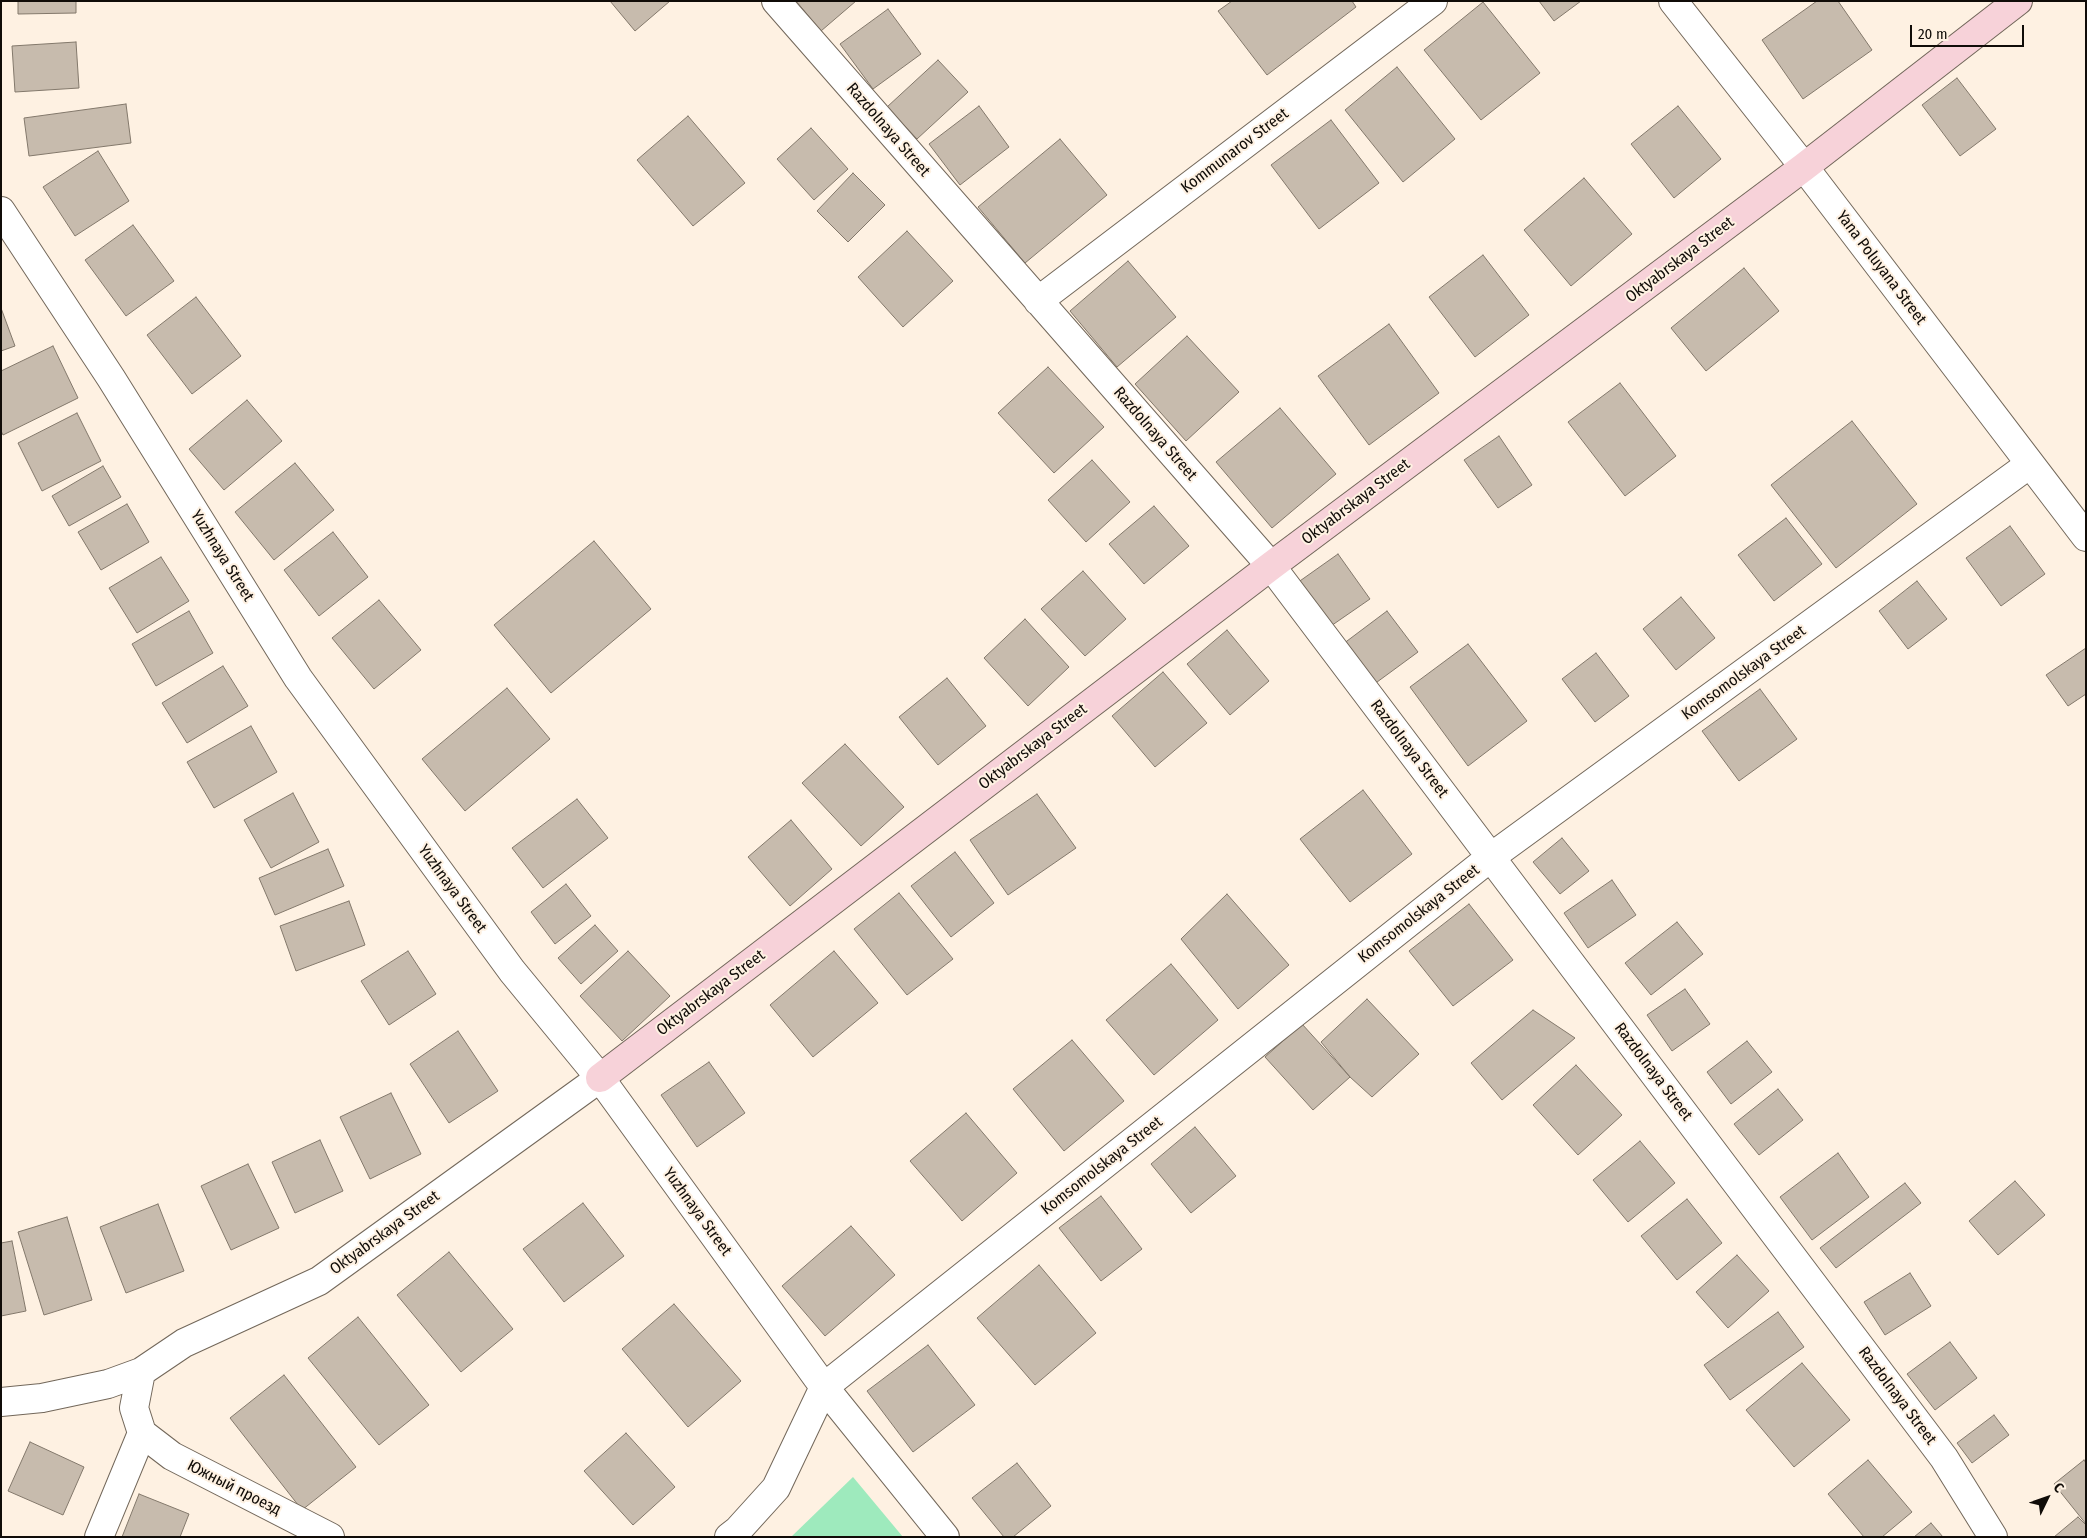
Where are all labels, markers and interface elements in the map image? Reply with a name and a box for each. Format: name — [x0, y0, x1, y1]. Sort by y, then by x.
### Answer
scale bar — [1912, 15, 2026, 47]
text: 20 m — [1918, 25, 1948, 43]
street label: Razdolnaya Street — [842, 79, 934, 181]
street label: Kommunarov Street — [1177, 104, 1293, 198]
street label: Yana Poluyana Street — [1832, 207, 1930, 329]
street label: Oktyabrskaya Street — [1622, 213, 1738, 307]
street label: Razdolnaya Street — [1109, 383, 1201, 485]
street label: Oktyabrskaya Street — [1298, 455, 1414, 549]
street label: Yuzhnaya Street — [186, 507, 258, 605]
street label: Komsomolskaya Street — [1678, 622, 1810, 724]
street label: Razdolnaya Street — [1366, 696, 1452, 802]
street label: Oktyabrskaya Street — [975, 700, 1091, 794]
street label: Yuzhnaya Street — [414, 841, 490, 937]
street label: Komsomolskaya Street — [1355, 861, 1483, 967]
street label: Oktyabrskaya Street — [653, 946, 769, 1040]
street label: Razdolnaya Street — [1610, 1019, 1696, 1125]
street label: Komsomolskaya Street — [1038, 1113, 1166, 1219]
street label: Yuzhnaya Street — [659, 1164, 735, 1260]
street label: Oktyabrskaya Street — [326, 1187, 444, 1279]
street label: Razdolnaya Street — [1854, 1343, 1940, 1449]
street label: Южный проезд — [184, 1456, 284, 1520]
north arrow — [2022, 1473, 2072, 1523]
text: С — [2050, 1479, 2067, 1496]

